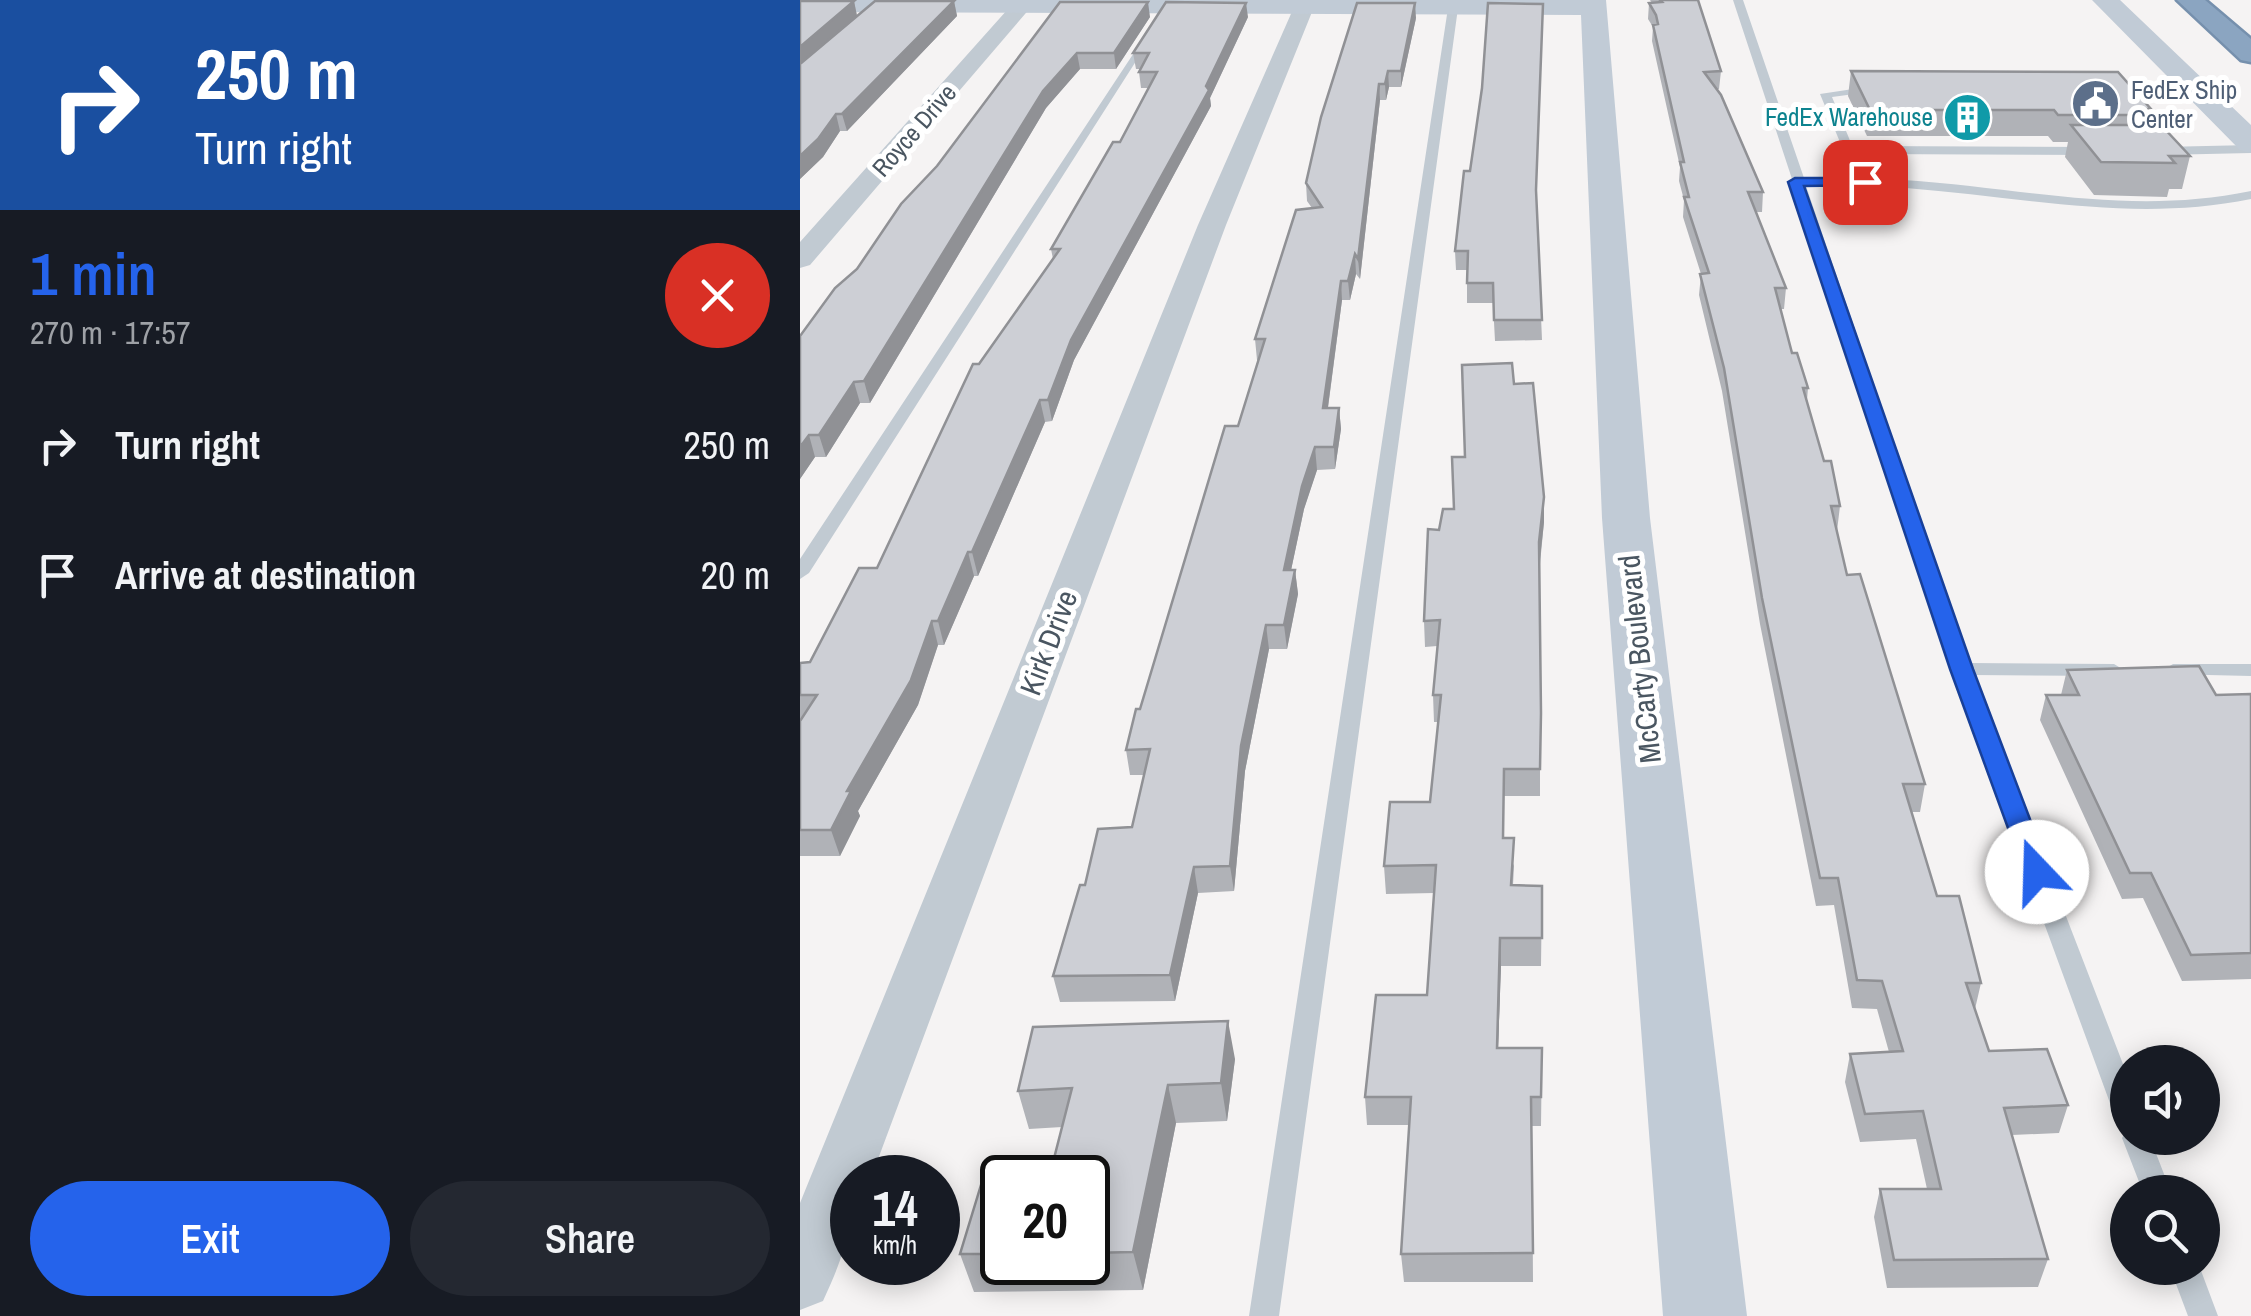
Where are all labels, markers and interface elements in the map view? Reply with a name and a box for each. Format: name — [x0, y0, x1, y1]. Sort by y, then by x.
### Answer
text: 250 m — [195, 27, 358, 121]
icon: right — [30, 40, 160, 170]
place label: FedEx Ship Center — [2131, 73, 2237, 136]
street label: Royce Drive — [864, 76, 964, 184]
public building icon: FedEx Ship Center — [2070, 78, 2122, 130]
building icon: FedEx Warehouse — [1942, 91, 1994, 143]
place label: FedEx Warehouse — [1765, 100, 1933, 134]
text: Turn right — [195, 117, 352, 178]
pin — [1823, 140, 1908, 225]
icon: arrive — [1838, 155, 1893, 210]
text: 1 min — [30, 233, 157, 314]
button: close — [665, 243, 770, 348]
text: 270 m · 17:57 — [30, 311, 190, 354]
icon: right — [30, 418, 85, 473]
text: Turn right — [115, 420, 260, 471]
text: 250 m — [683, 420, 770, 471]
icon: arrive — [30, 548, 85, 603]
text: Arrive at destination — [115, 550, 416, 601]
text: 20 m — [701, 550, 770, 601]
street label: McCarty Boulevard — [1608, 553, 1670, 765]
street label: Kirk Drive — [1010, 584, 1086, 701]
position arrow — [1985, 820, 2089, 924]
map controls — [2110, 1045, 2220, 1285]
button: sound — [2110, 1045, 2220, 1155]
speed limit sign: 20 — [980, 1155, 1110, 1285]
text: 14 — [872, 1174, 918, 1242]
button: search — [2110, 1175, 2220, 1285]
button: Exit — [30, 1181, 390, 1296]
button: Share — [410, 1181, 770, 1296]
text: km/h — [873, 1228, 917, 1262]

